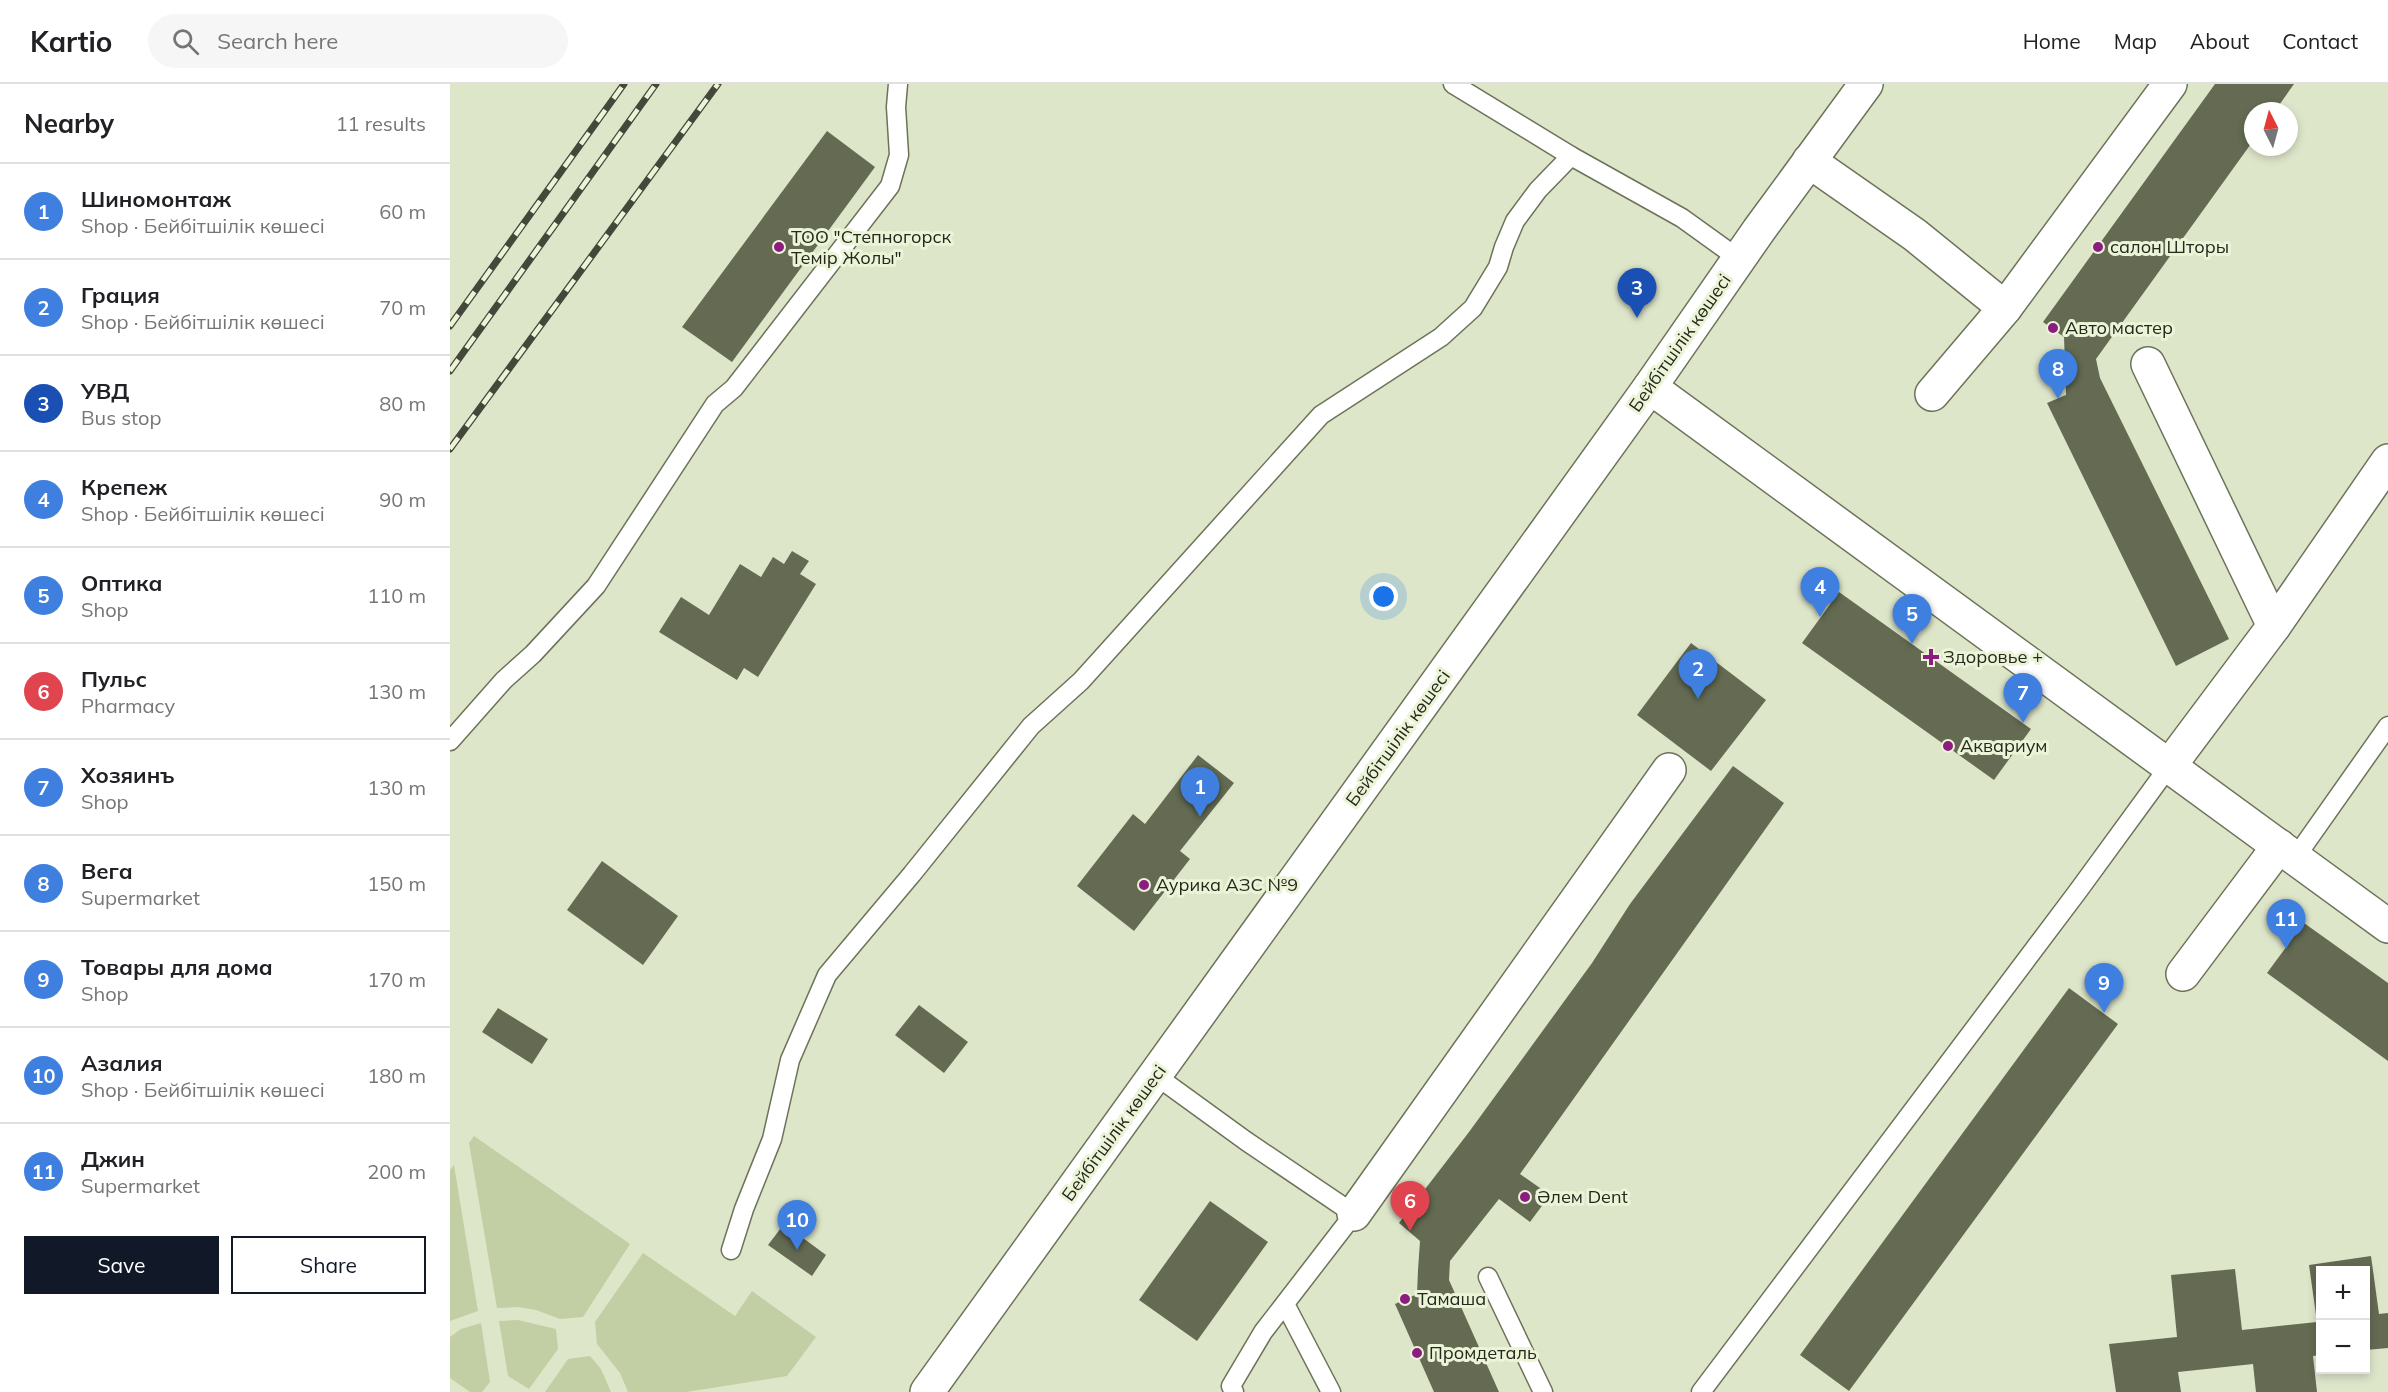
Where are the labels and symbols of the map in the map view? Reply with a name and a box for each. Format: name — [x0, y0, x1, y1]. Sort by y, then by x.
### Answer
north arrow — [2244, 102, 2298, 156]
place label: ТОО "Степногорск Темiр Жолы" — [791, 225, 952, 269]
place label: салон Шторы — [2110, 235, 2229, 258]
marker: ТОО "Степногорск Темiр Жолы" — [772, 240, 786, 254]
marker: салон Шторы — [2091, 240, 2105, 254]
pin: 3 — [1618, 268, 1656, 318]
street label: Бейбітшілік көшесі — [1623, 269, 1736, 416]
place label: Авто мастер — [2065, 316, 2173, 339]
marker: Авто мастер — [2046, 321, 2060, 335]
pin: 8 — [2038, 350, 2078, 399]
pin: 4 — [1800, 568, 1840, 617]
your location — [1369, 582, 1398, 611]
pin: 5 — [1892, 594, 1932, 644]
place label: Здоровье + — [1943, 645, 2043, 668]
pin: 2 — [1678, 650, 1718, 699]
marker: Здоровье + — [1924, 650, 1938, 664]
street label: Бейбітшілік көшесі — [1340, 665, 1455, 810]
pin: 7 — [2004, 674, 2042, 723]
place label: Аквариум — [1960, 734, 2047, 757]
marker: Аквариум — [1941, 739, 1955, 753]
pin: 1 — [1180, 768, 1220, 817]
place label: Аурика АЗС №9 — [1156, 873, 1298, 896]
marker: Аурика АЗС №9 — [1137, 878, 1151, 892]
pin: 11 — [2266, 900, 2306, 949]
pin: 9 — [2084, 964, 2124, 1013]
street label: Бейбітшілік көшесі — [1056, 1060, 1171, 1205]
pin: 6 — [1390, 1182, 1430, 1231]
place label: Әлем Dent — [1537, 1185, 1628, 1208]
marker: Әлем Dent — [1518, 1190, 1532, 1204]
pin: 10 — [778, 1200, 816, 1250]
place label: Тамаша — [1417, 1287, 1486, 1310]
marker: Тамаша — [1398, 1292, 1412, 1306]
place label: Промдеталь — [1429, 1341, 1537, 1364]
marker: Промдеталь — [1410, 1346, 1424, 1360]

